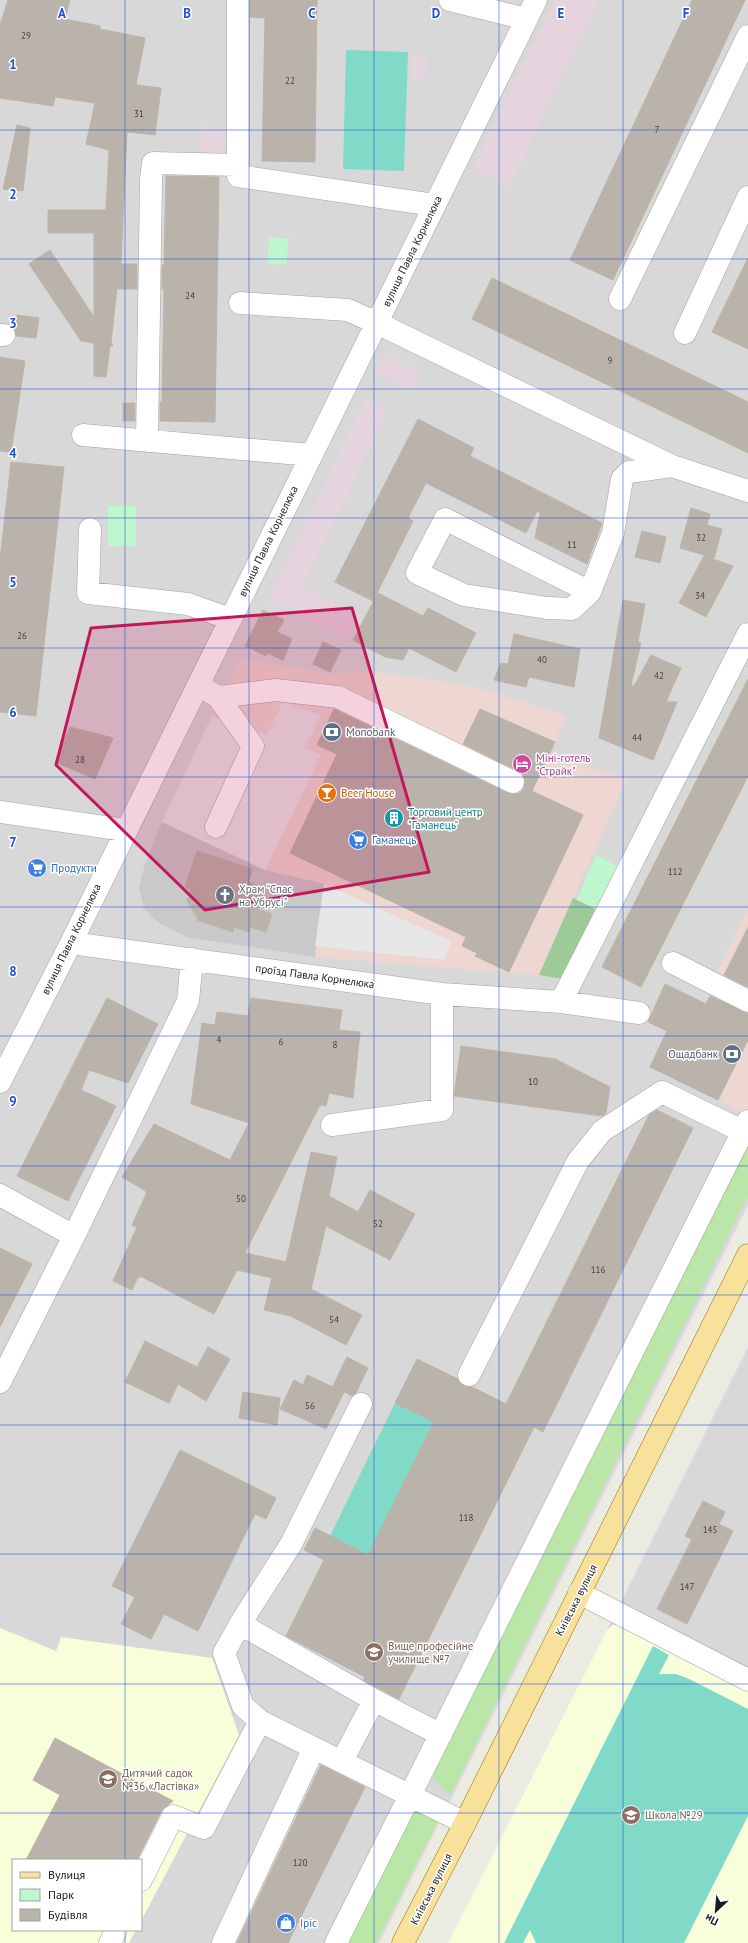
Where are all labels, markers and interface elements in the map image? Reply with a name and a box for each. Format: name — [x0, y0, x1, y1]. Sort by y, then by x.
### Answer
text: A — [58, 5, 66, 22]
text: B — [183, 5, 191, 22]
text: C — [308, 5, 316, 22]
text: D — [432, 5, 440, 22]
text: E — [558, 5, 565, 22]
text: F — [683, 5, 690, 22]
house number: 29 — [21, 30, 31, 41]
text: 1 — [9, 56, 17, 73]
house number: 22 — [285, 75, 295, 86]
house number: 31 — [134, 108, 144, 119]
house number: 7 — [655, 124, 660, 135]
text: 2 — [9, 186, 17, 203]
street label: вулиця Павла Корнелюка — [379, 193, 445, 309]
house number: 24 — [185, 290, 195, 301]
text: 3 — [9, 315, 17, 332]
house number: 9 — [608, 355, 613, 366]
text: 4 — [9, 445, 17, 462]
street label: вулиця Павла Корнелюка — [235, 483, 301, 599]
house number: 32 — [696, 532, 706, 543]
house number: 11 — [567, 539, 577, 550]
text: 5 — [9, 574, 17, 591]
house number: 34 — [695, 590, 705, 601]
house number: 26 — [17, 630, 27, 641]
house number: 40 — [537, 654, 547, 665]
house number: 42 — [654, 670, 664, 681]
text: 6 — [9, 704, 17, 721]
bank icon: Monobank — [321, 721, 343, 743]
place label: Monobank — [346, 725, 396, 739]
house number: 44 — [632, 732, 642, 743]
place label: Міні-готель "Страйк" — [536, 751, 590, 778]
hotel icon: Міні-готель "Страйк" — [511, 753, 533, 775]
house number: 28 — [75, 754, 85, 765]
bar icon: Beer House — [316, 782, 338, 804]
place label: Beer House — [341, 786, 395, 800]
place label: Торговий центр "Гаманець" — [408, 805, 483, 832]
building icon: Торговий центр "Гаманець" — [383, 807, 405, 829]
supermarket icon: Гаманець — [347, 829, 369, 851]
place label: Гаманець — [372, 833, 416, 847]
text: 7 — [9, 834, 17, 851]
supermarket icon: Продукти — [26, 857, 48, 879]
place label: Продукти — [51, 861, 97, 875]
house number: 112 — [668, 866, 682, 877]
street label: вулиця Павла Корнелюка — [38, 881, 104, 997]
place label: Храм "Спас на Убрусі" — [239, 882, 292, 909]
church icon: Храм "Спас на Убрусі" — [214, 884, 236, 906]
street label: проїзд Павла Корнелюка — [255, 961, 375, 991]
text: 8 — [9, 963, 17, 980]
house number: 4 — [217, 1034, 222, 1045]
house number: 6 — [279, 1036, 284, 1047]
house number: 8 — [333, 1039, 338, 1050]
bank icon: Ощадбанк — [721, 1043, 743, 1065]
place label: Ощадбанк — [668, 1047, 719, 1061]
house number: 10 — [528, 1076, 538, 1087]
text: 9 — [9, 1093, 17, 1110]
house number: 50 — [236, 1193, 246, 1204]
house number: 52 — [373, 1218, 383, 1229]
house number: 116 — [591, 1264, 605, 1275]
house number: 54 — [329, 1314, 339, 1325]
house number: 56 — [305, 1400, 315, 1411]
house number: 118 — [459, 1512, 473, 1523]
house number: 145 — [703, 1524, 717, 1535]
street label: Київська вулиця — [552, 1562, 600, 1638]
house number: 147 — [680, 1581, 694, 1592]
place label: Вище професійне училище №7 — [388, 1639, 474, 1666]
school or university icon: Вище професійне училище №7 — [363, 1641, 385, 1663]
place label: Дитячий садок №36 «Ластівка» — [122, 1766, 199, 1793]
school or university icon: Дитячий садок №36 «Ластівка» — [97, 1768, 119, 1790]
school or university icon: Школа №29 — [620, 1804, 642, 1826]
place label: Школа №29 — [645, 1808, 703, 1822]
street label: Київська вулиця — [407, 1851, 455, 1927]
house number: 120 — [293, 1857, 307, 1868]
legend — [12, 1859, 142, 1931]
text: Вулиця — [48, 1867, 85, 1882]
text: Парк — [48, 1887, 74, 1902]
north arrow — [696, 1891, 736, 1931]
text: Будівля — [48, 1907, 87, 1922]
text: Пн — [703, 1911, 720, 1929]
shop icon: Іріс — [275, 1912, 297, 1934]
place label: Іріс — [300, 1916, 317, 1930]

